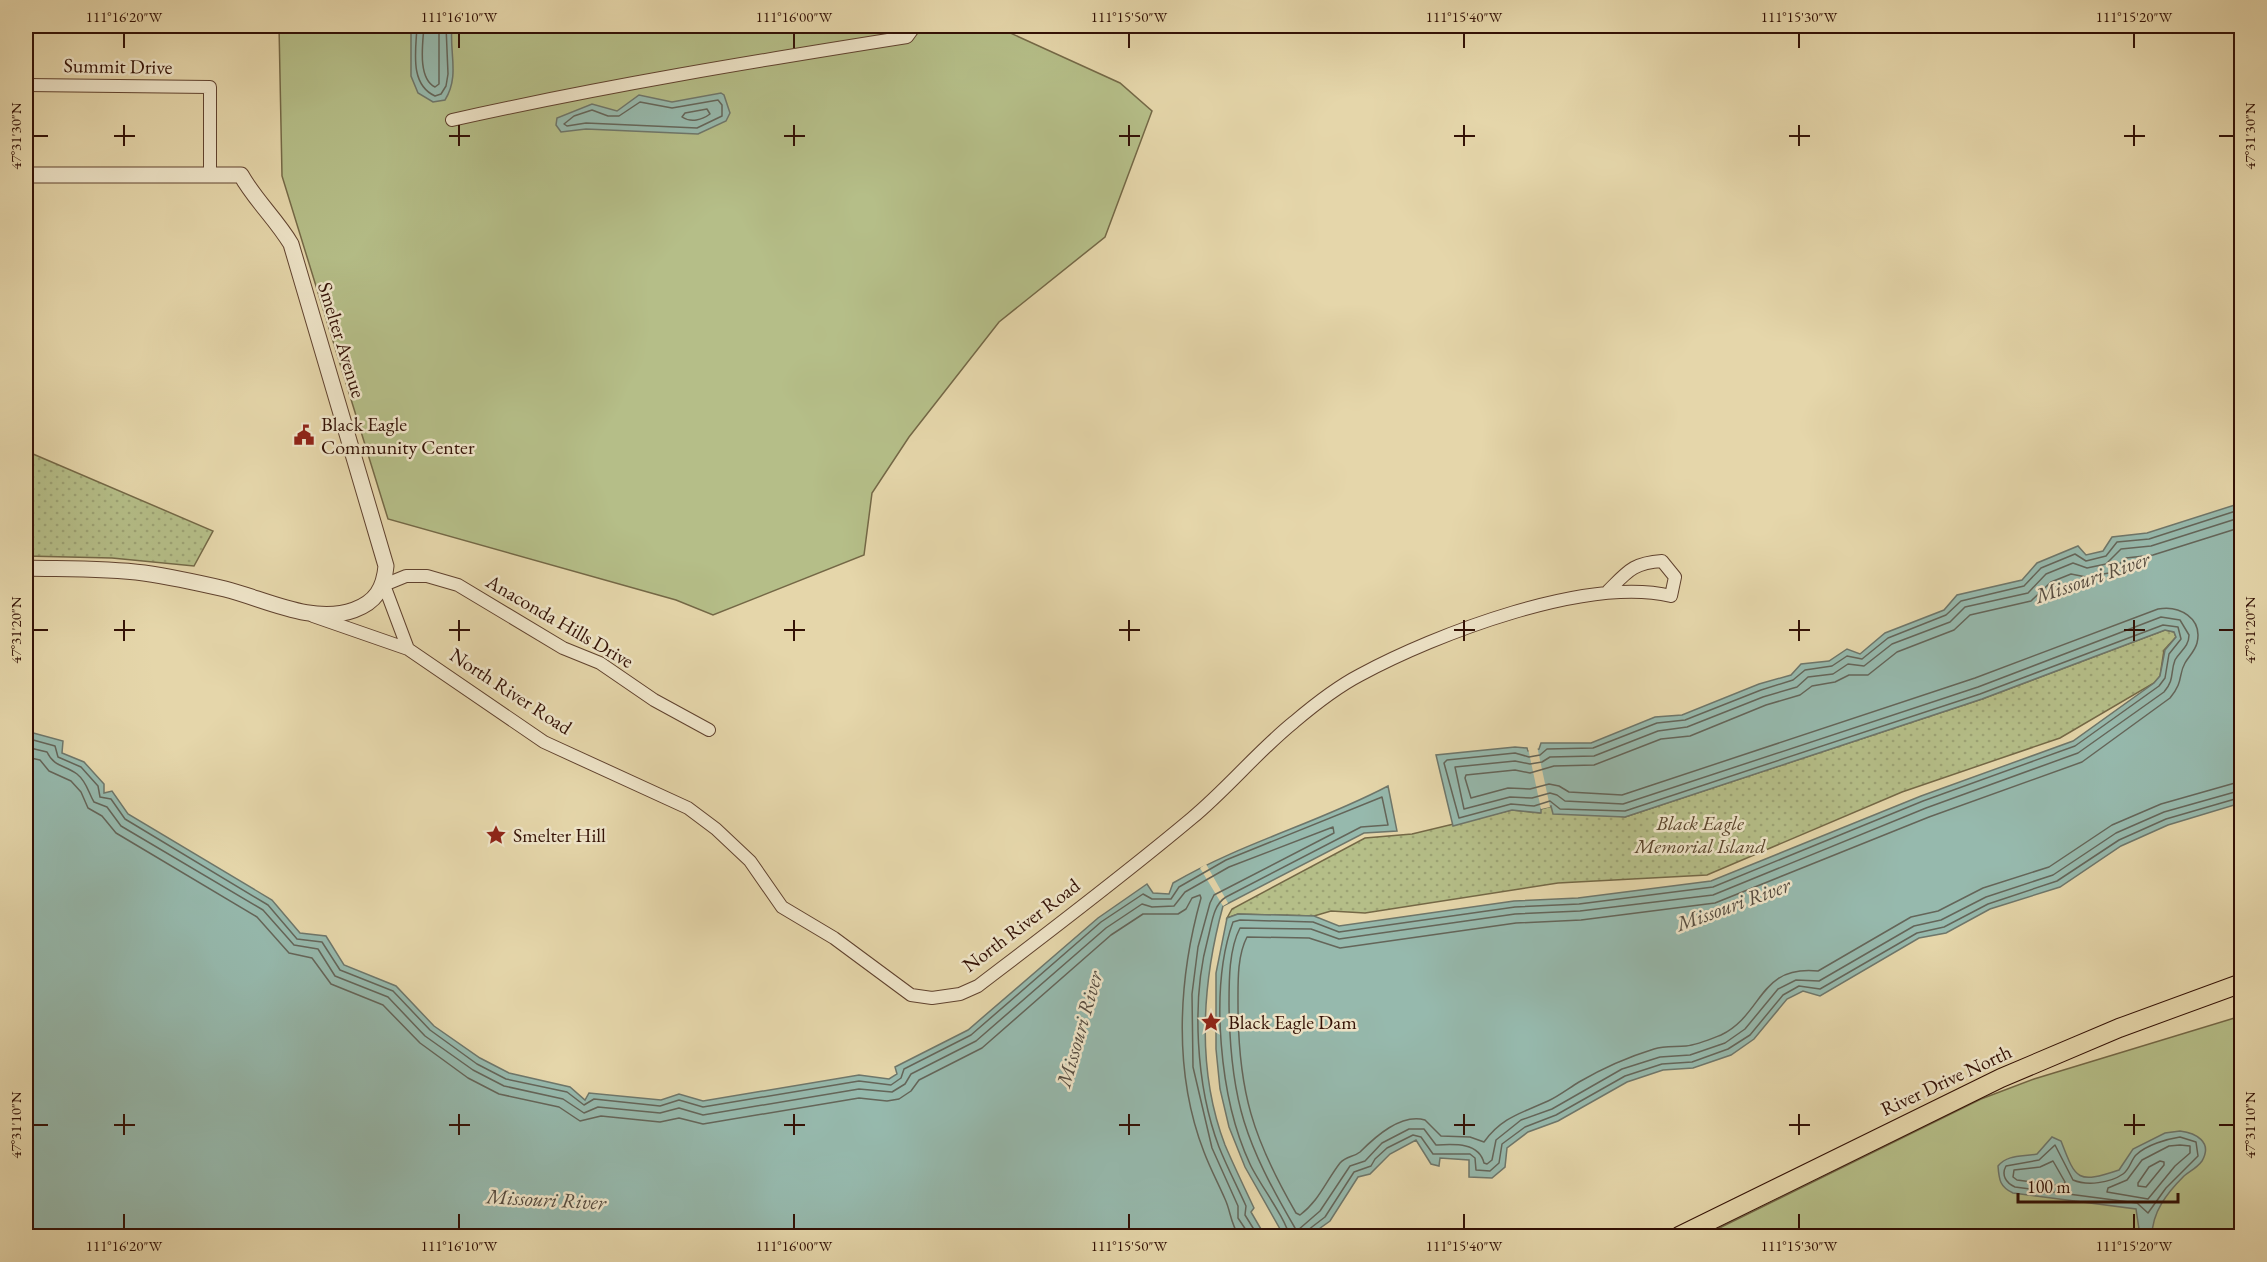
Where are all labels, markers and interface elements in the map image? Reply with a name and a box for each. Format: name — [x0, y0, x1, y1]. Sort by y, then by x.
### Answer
text: 111°16'20"W — [86, 7, 162, 26]
text: 111°16'10"W — [421, 7, 497, 26]
text: 111°16'00"W — [756, 7, 832, 26]
text: 111°15'50"W — [1091, 7, 1167, 26]
text: 111°15'40"W — [1426, 7, 1502, 26]
text: 111°15'30"W — [1761, 7, 1837, 26]
text: 111°15'20"W — [2096, 7, 2172, 26]
street label: Summit Drive — [63, 52, 173, 80]
text: 47°31'30"N — [6, 102, 25, 170]
text: 47°31'30"N — [2240, 102, 2259, 170]
street label: Smelter Avenue — [312, 279, 372, 401]
place label: Black Eagle Community Center — [321, 411, 475, 460]
public building icon: Black Eagle Community Center — [292, 423, 316, 447]
water label: Missouri River — [2029, 544, 2154, 610]
street label: Anaconda Hills Drive — [481, 568, 639, 674]
text: 47°31'20"N — [6, 596, 25, 664]
text: 47°31'20"N — [2240, 596, 2259, 664]
street label: North River Road — [445, 642, 578, 741]
park label: Black Eagle Memorial Island — [1633, 810, 1766, 859]
place label: Smelter Hill — [513, 822, 606, 848]
place icon: Smelter Hill — [484, 823, 508, 847]
water label: Missouri River — [1670, 871, 1795, 938]
street label: North River Road — [957, 872, 1086, 978]
water label: Missouri River — [1049, 967, 1109, 1092]
place label: Black Eagle Dam — [1228, 1009, 1357, 1035]
place icon: Black Eagle Dam — [1199, 1010, 1223, 1034]
street label: River Drive North — [1876, 1038, 2016, 1122]
text: 47°31'10"N — [6, 1091, 25, 1159]
text: 47°31'10"N — [2240, 1091, 2259, 1159]
scale bar — [2018, 1166, 2178, 1204]
text: 100 m — [2027, 1175, 2071, 1198]
water label: Missouri River — [484, 1182, 607, 1216]
text: 111°16'20"W — [86, 1236, 162, 1255]
text: 111°16'10"W — [421, 1236, 497, 1255]
text: 111°16'00"W — [756, 1236, 832, 1255]
text: 111°15'50"W — [1091, 1236, 1167, 1255]
text: 111°15'40"W — [1426, 1236, 1502, 1255]
text: 111°15'30"W — [1761, 1236, 1837, 1255]
text: 111°15'20"W — [2096, 1236, 2172, 1255]

